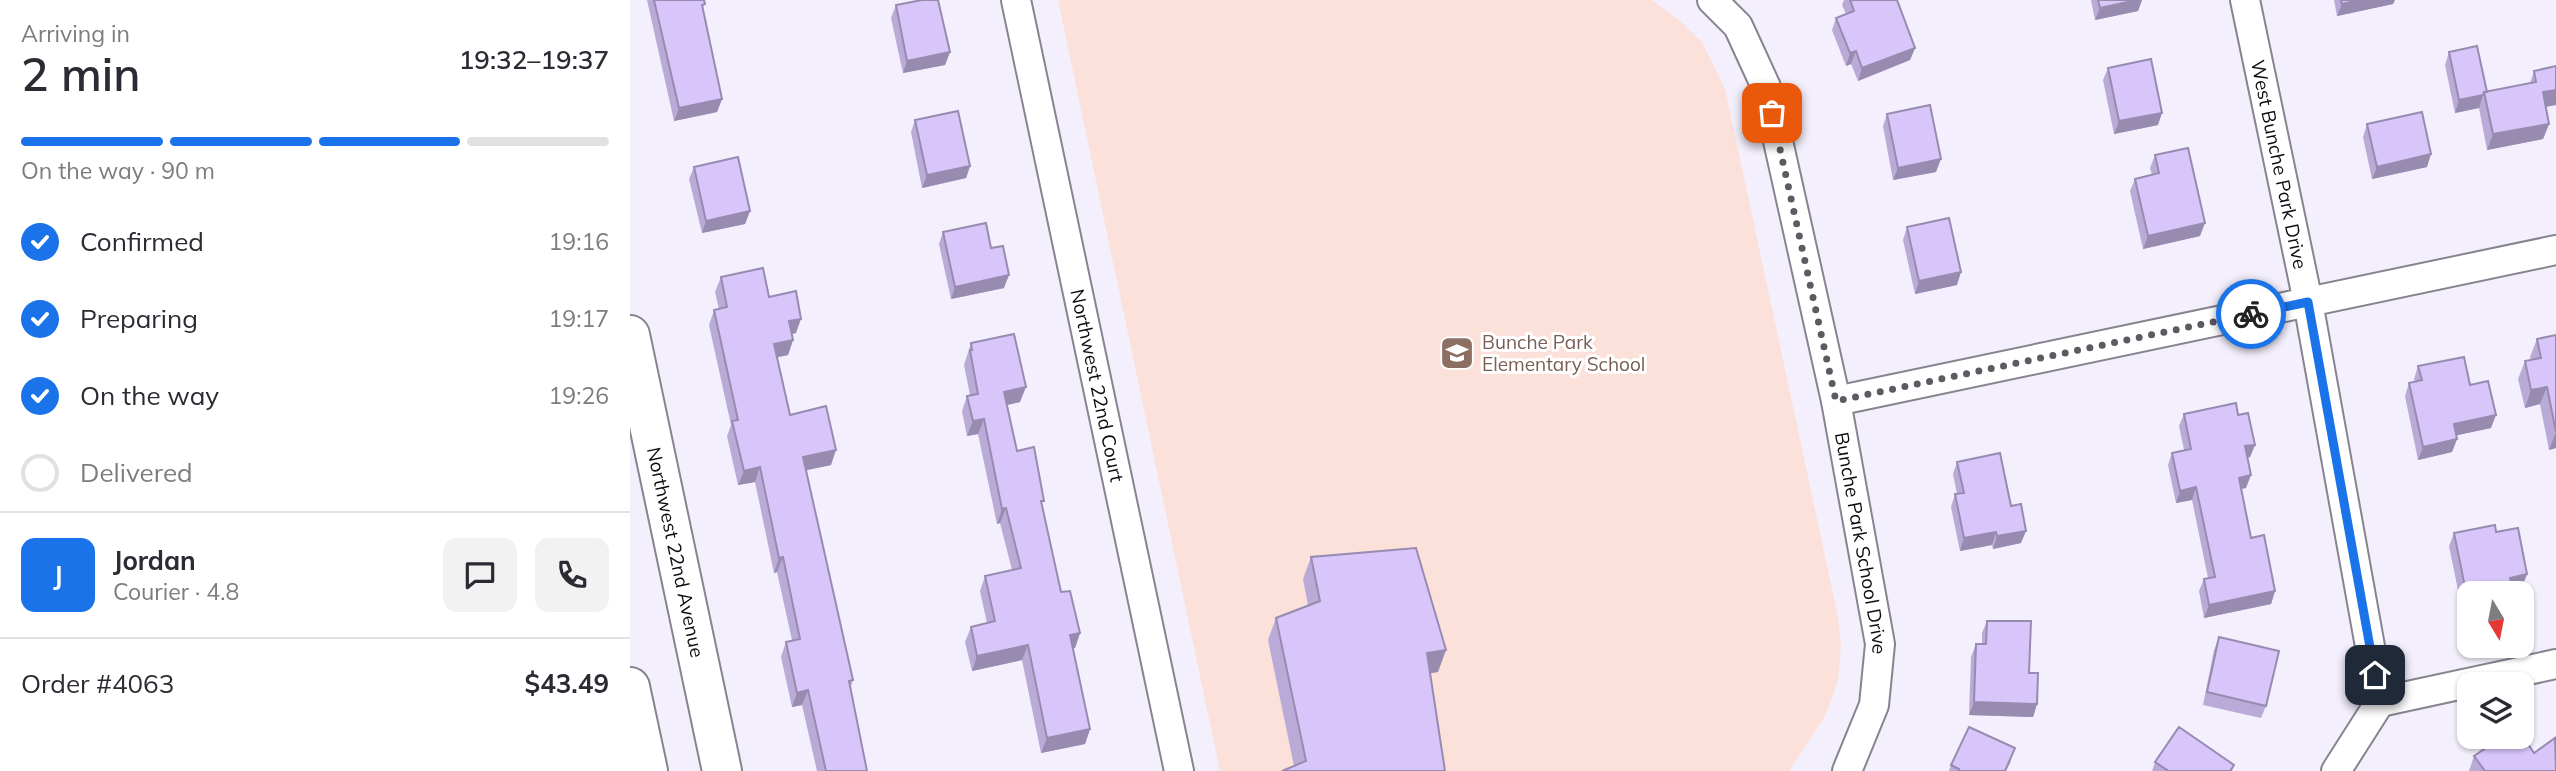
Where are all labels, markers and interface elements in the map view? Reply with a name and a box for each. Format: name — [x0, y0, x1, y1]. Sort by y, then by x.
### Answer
text: Arriving in — [21, 19, 130, 48]
text: 19:32–19:37 — [459, 43, 609, 76]
text: 2 min — [21, 45, 140, 103]
street label: West Bunche Park Drive — [2246, 58, 2313, 271]
pin — [1742, 83, 1802, 143]
icon: bag — [1753, 94, 1791, 132]
text: On the way · 90 m — [21, 156, 215, 185]
icon: check — [21, 223, 59, 261]
text: Confirmed — [80, 225, 204, 258]
text: 19:16 — [549, 227, 609, 256]
courier — [2216, 279, 2286, 349]
street label: Northwest 22nd Court — [1065, 287, 1130, 484]
icon: bike — [2232, 295, 2270, 333]
icon: check — [21, 300, 59, 338]
text: Preparing — [80, 302, 198, 335]
text: 19:17 — [549, 304, 609, 333]
place label: Bunche Park Elementary School — [1482, 330, 1645, 376]
school or university icon: Bunche Park Elementary School — [1438, 334, 1476, 372]
icon: check — [21, 377, 59, 415]
text: On the way — [80, 379, 219, 412]
text: 19:26 — [549, 381, 609, 410]
street label: Bunche Park School Drive — [1830, 430, 1892, 655]
street label: Northwest 22nd Avenue — [642, 445, 710, 660]
text: Delivered — [80, 456, 193, 489]
button: chat — [443, 538, 517, 612]
button: phone — [535, 538, 609, 612]
text: Jordan — [113, 544, 196, 577]
text: J — [53, 559, 63, 592]
text: Courier · 4.8 — [113, 577, 239, 606]
north arrow — [2457, 581, 2534, 658]
map controls — [2457, 581, 2534, 749]
pin — [2345, 645, 2405, 705]
icon: home — [2356, 656, 2394, 694]
text: Order #4063 — [21, 667, 174, 700]
text: $43.49 — [525, 667, 609, 700]
button: layers — [2457, 672, 2534, 749]

